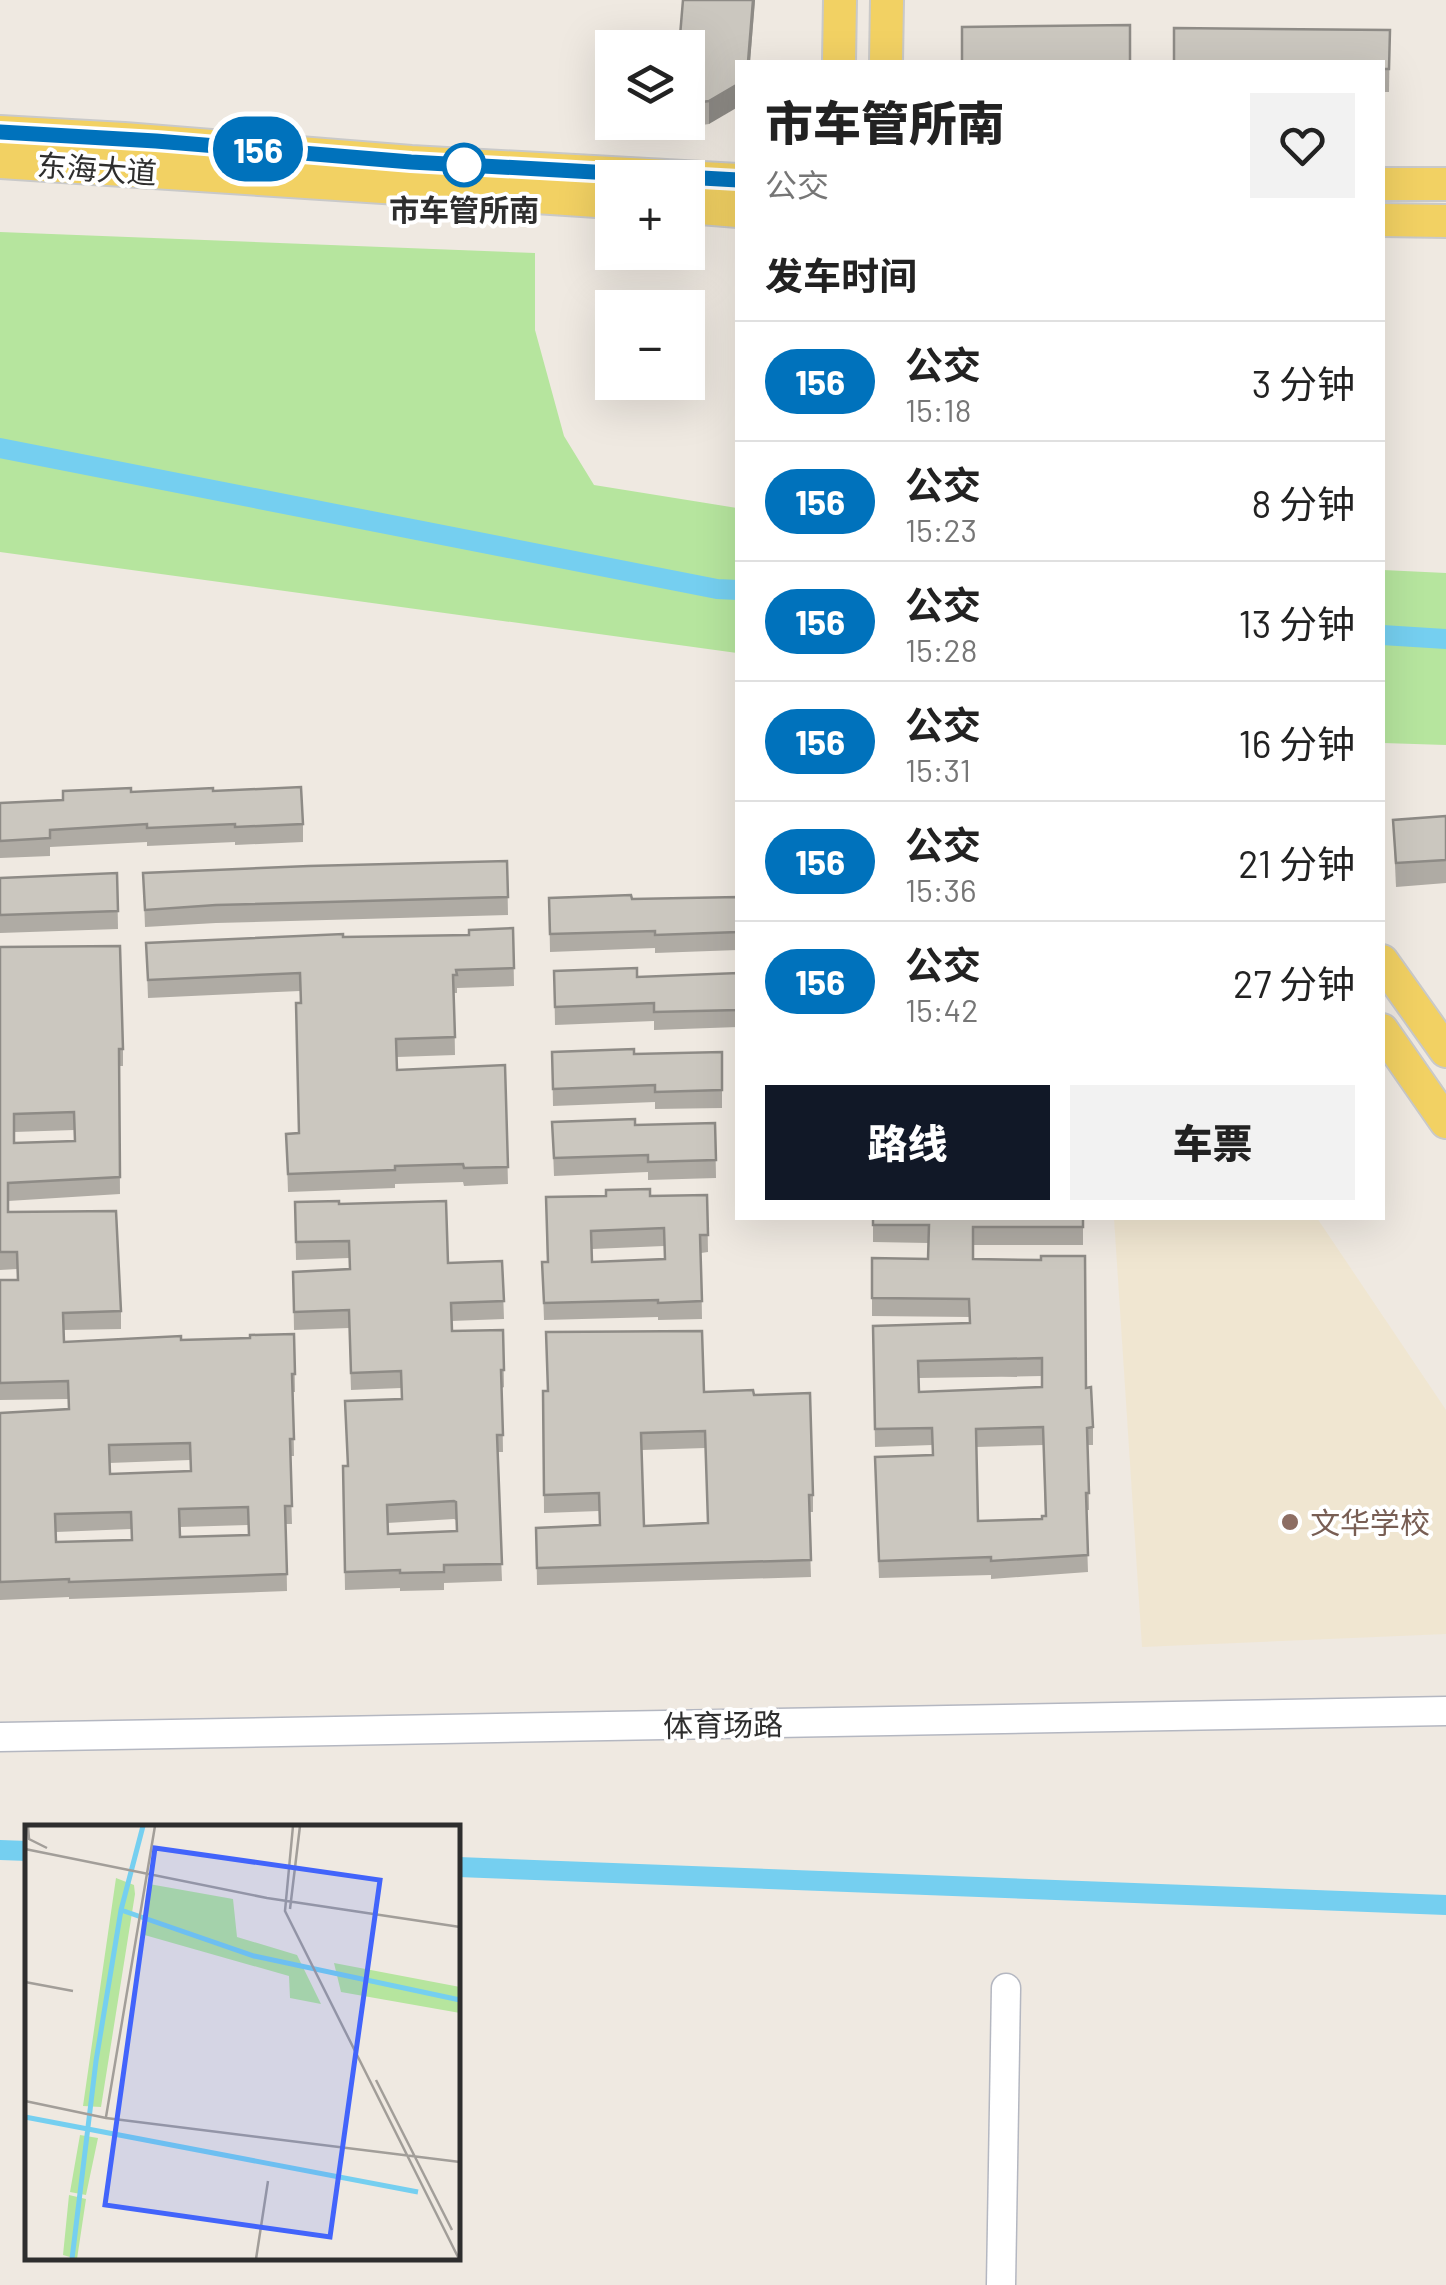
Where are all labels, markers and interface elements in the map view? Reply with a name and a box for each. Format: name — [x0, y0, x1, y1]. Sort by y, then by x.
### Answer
map controls — [595, 30, 705, 400]
button: layers — [595, 30, 705, 140]
text: 市车管所南 — [765, 93, 1005, 151]
button: heart — [1250, 93, 1355, 198]
line badge: 156 — [200, 116, 316, 182]
text: 156 — [233, 128, 283, 170]
marker: 市车管所南 — [443, 144, 485, 186]
street label: 东海大道 — [36, 146, 158, 190]
button: + — [595, 160, 705, 270]
text: 公交 — [765, 165, 829, 203]
place label: 市车管所南 — [389, 191, 539, 227]
text: 发车时间 — [765, 252, 917, 298]
button: − — [595, 290, 705, 400]
text: 公交 — [905, 341, 981, 387]
text: 156 — [795, 360, 845, 402]
text: 3 分钟 — [1252, 360, 1355, 406]
text: 15:18 — [905, 390, 971, 428]
text: 公交 — [905, 461, 981, 507]
text: 156 — [795, 480, 845, 522]
text: 8 分钟 — [1252, 480, 1355, 526]
text: 15:23 — [905, 510, 977, 548]
text: 公交 — [905, 581, 981, 627]
text: 156 — [795, 600, 845, 642]
text: 13 分钟 — [1239, 600, 1355, 646]
text: 15:28 — [905, 630, 977, 668]
text: 公交 — [905, 701, 981, 747]
text: 156 — [795, 720, 845, 762]
text: 16 分钟 — [1239, 720, 1355, 766]
text: 15:31 — [905, 750, 971, 788]
text: 公交 — [905, 821, 981, 867]
text: 156 — [795, 840, 845, 882]
text: 21 分钟 — [1238, 840, 1355, 886]
text: 15:36 — [905, 870, 976, 908]
text: 公交 — [905, 941, 981, 987]
text: 156 — [795, 960, 845, 1002]
text: 27 分钟 — [1233, 960, 1355, 1006]
text: 15:42 — [905, 990, 978, 1028]
button: 路线 — [765, 1085, 1050, 1200]
button: 车票 — [1070, 1085, 1355, 1200]
place label: 文华学校 — [1310, 1504, 1430, 1540]
marker: 文华学校 — [1279, 1511, 1301, 1533]
street label: 体育场路 — [663, 1705, 783, 1743]
inset map — [25, 1825, 460, 2260]

